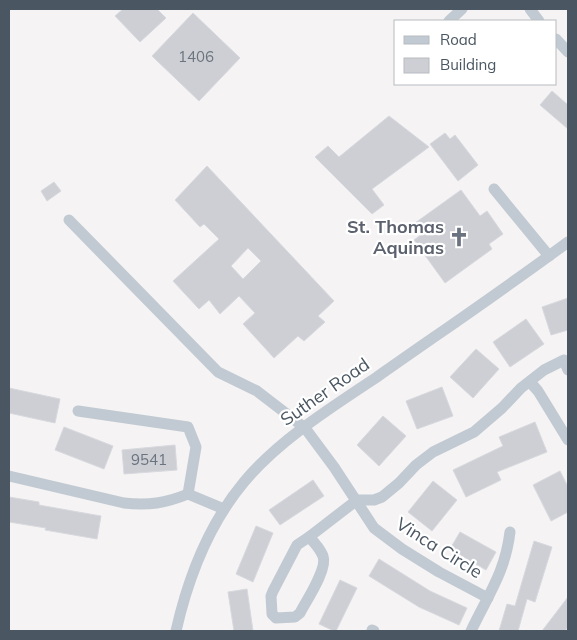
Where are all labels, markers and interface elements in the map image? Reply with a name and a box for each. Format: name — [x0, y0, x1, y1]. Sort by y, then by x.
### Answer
legend — [394, 20, 557, 85]
text: Road — [440, 30, 477, 49]
house number: 1406 — [178, 47, 214, 66]
text: Building — [440, 55, 496, 74]
place label: St. Thomas Aquinas — [347, 215, 444, 259]
church icon: St. Thomas Aquinas — [448, 226, 470, 248]
street label: Suther Road — [276, 352, 374, 431]
house number: 9541 — [131, 450, 167, 469]
street label: Vinca Circle — [392, 512, 487, 583]

